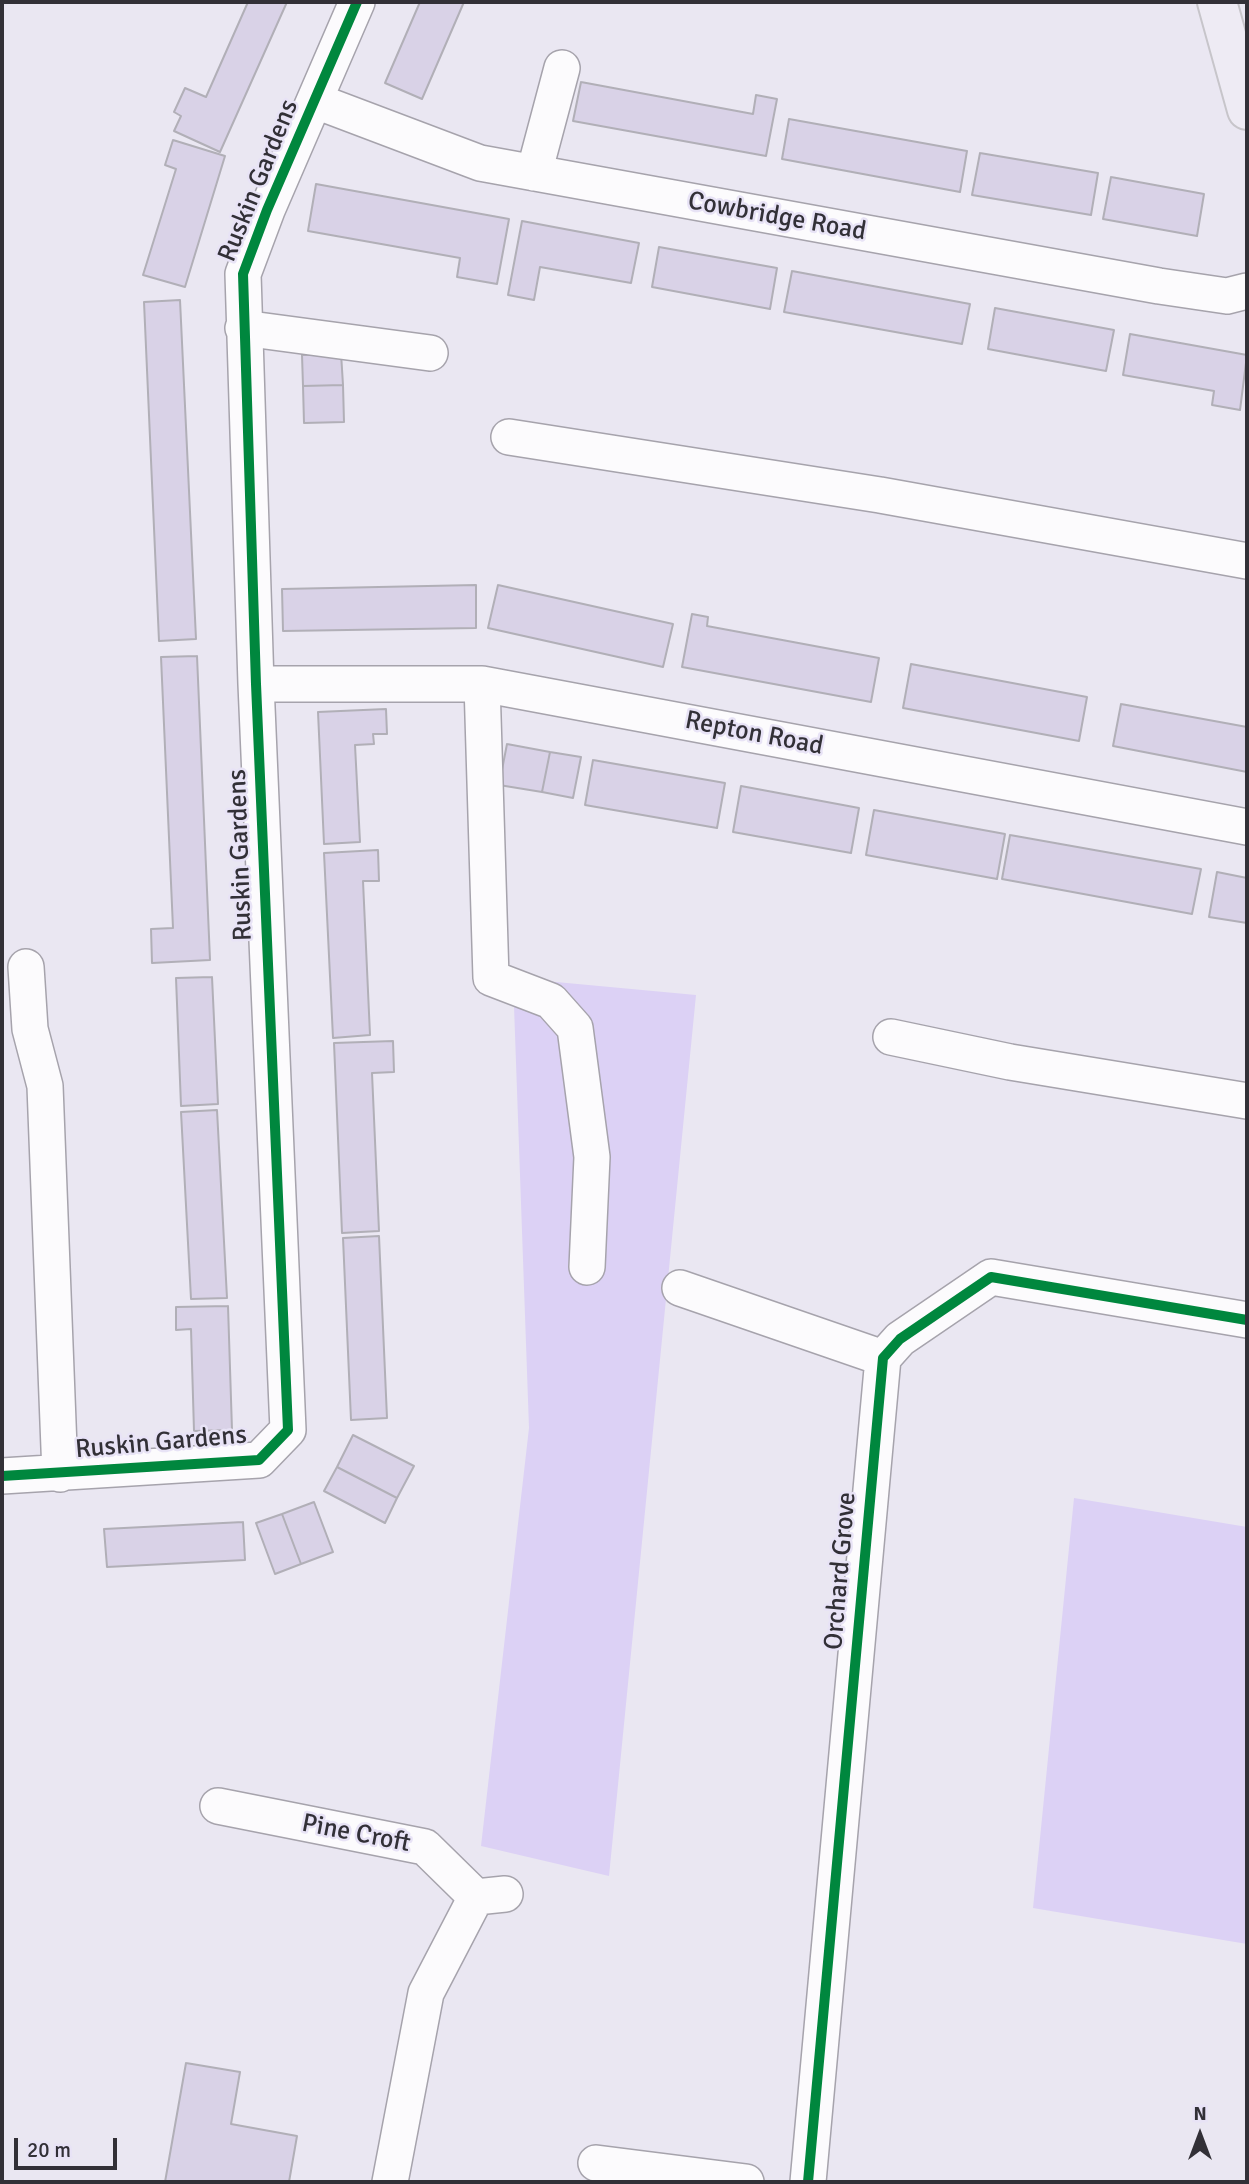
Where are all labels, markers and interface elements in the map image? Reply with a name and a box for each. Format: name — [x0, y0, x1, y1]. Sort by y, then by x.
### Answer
street label: Ruskin Gardens — [212, 95, 306, 267]
street label: Cowbridge Road — [686, 186, 868, 248]
street label: Repton Road — [682, 705, 826, 763]
street label: Ruskin Gardens — [222, 768, 260, 942]
street label: Ruskin Gardens — [74, 1420, 248, 1466]
street label: Orchard Grove — [819, 1491, 863, 1651]
street label: Pine Croft — [299, 1808, 413, 1860]
north arrow — [1165, 2100, 1235, 2170]
text: N — [1193, 2102, 1207, 2126]
scale bar — [18, 2124, 121, 2168]
text: 20 m — [27, 2137, 71, 2163]

